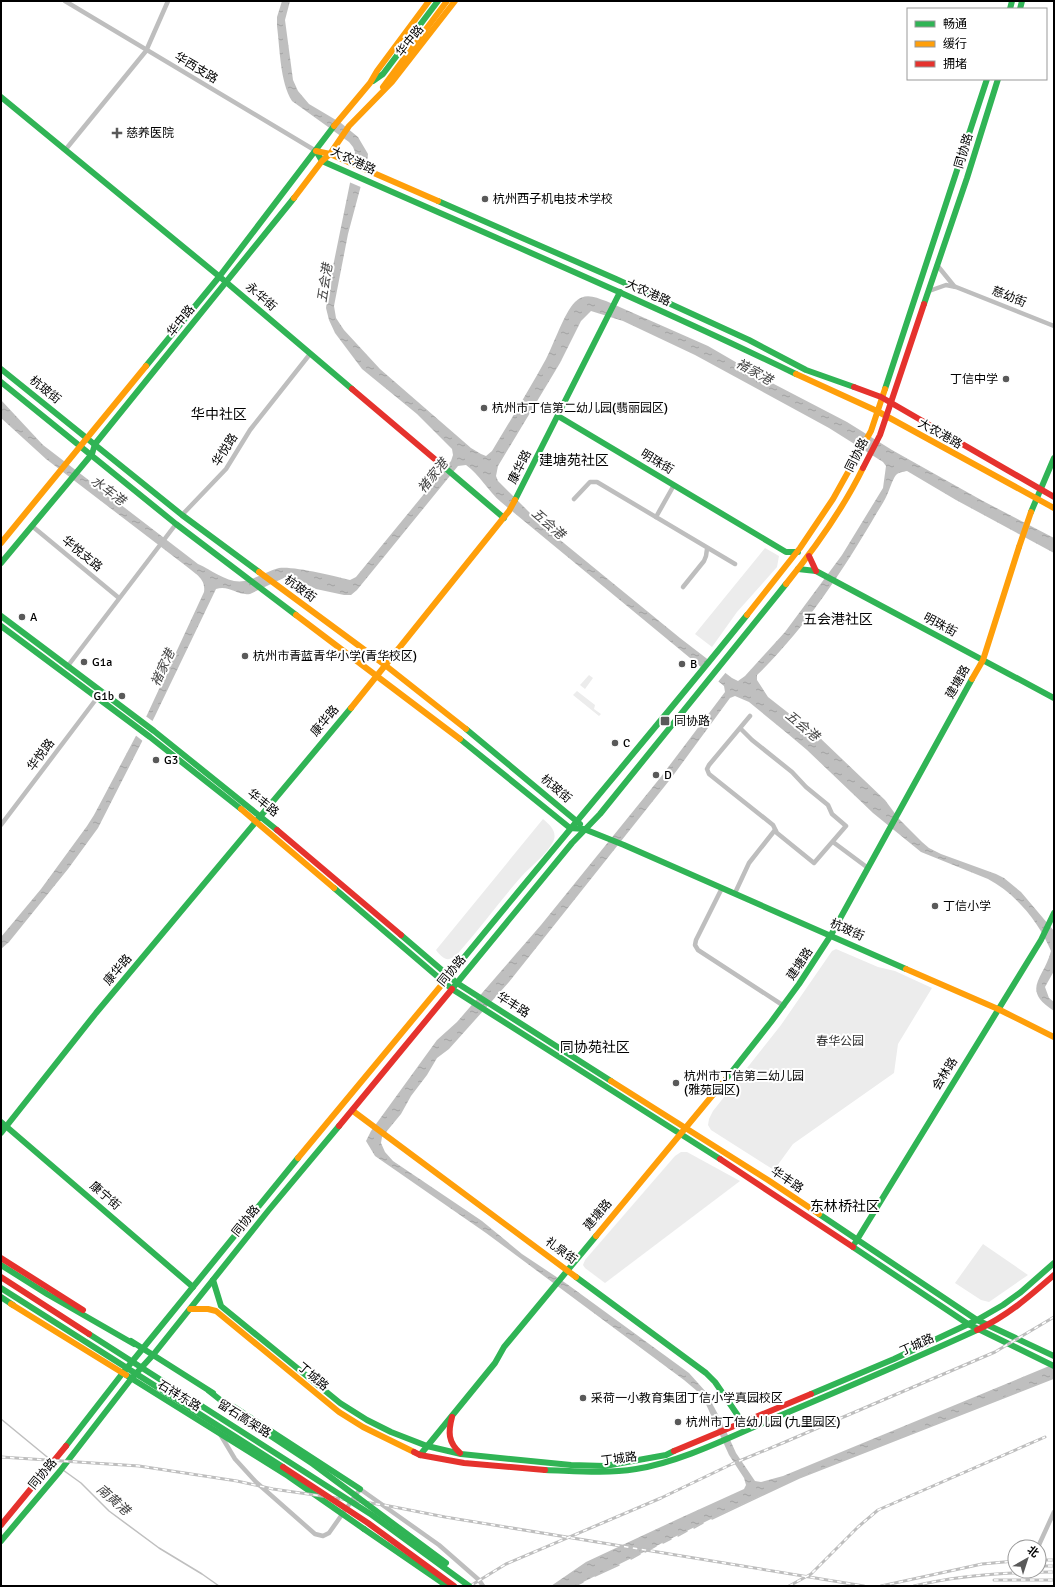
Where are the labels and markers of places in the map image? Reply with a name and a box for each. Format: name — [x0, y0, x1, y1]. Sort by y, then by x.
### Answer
place label: 慈养医院 — [126, 126, 174, 141]
marker: 慈养医院 — [111, 127, 123, 139]
place label: 杭州西子机电技术学校 — [493, 192, 613, 207]
marker: 杭州西子机电技术学校 — [480, 194, 490, 204]
place label: 丁信中学 — [950, 372, 998, 387]
marker: 丁信中学 — [1001, 374, 1011, 384]
place label: 杭州市丁信第二幼儿园(翡丽园区) — [492, 401, 668, 416]
marker: 杭州市丁信第二幼儿园(翡丽园区) — [479, 403, 489, 413]
place label: A — [30, 610, 38, 625]
marker: A — [17, 612, 27, 622]
place label: 杭州市青蓝青华小学(青华校区) — [253, 649, 417, 664]
marker: 杭州市青蓝青华小学(青华校区) — [240, 651, 250, 661]
place label: G1a — [92, 655, 112, 670]
marker: G1a — [79, 657, 89, 667]
place label: B — [690, 657, 697, 672]
marker: B — [677, 659, 687, 669]
place label: G1b — [93, 689, 114, 704]
marker: G1b — [117, 691, 127, 701]
place label: 同协路 — [674, 714, 710, 729]
marker: 同协路 — [659, 715, 671, 727]
place label: C — [623, 736, 630, 751]
marker: C — [610, 738, 620, 748]
place label: G3 — [164, 753, 178, 768]
marker: G3 — [151, 755, 161, 765]
place label: D — [664, 768, 672, 783]
marker: D — [651, 770, 661, 780]
place label: 丁信小学 — [943, 899, 991, 914]
marker: 丁信小学 — [930, 901, 940, 911]
place label: 杭州市丁信第二幼儿园 (雅苑园区) — [684, 1069, 804, 1098]
marker: 杭州市丁信第二幼儿园 (雅苑园区) — [671, 1078, 681, 1088]
place label: 采荷一小教育集团丁信小学真园校区 — [591, 1391, 783, 1406]
marker: 采荷一小教育集团丁信小学真园校区 — [578, 1393, 588, 1403]
place label: 杭州市丁信幼儿园 (九里园区) — [686, 1415, 841, 1430]
marker: 杭州市丁信幼儿园 (九里园区) — [673, 1417, 683, 1427]

